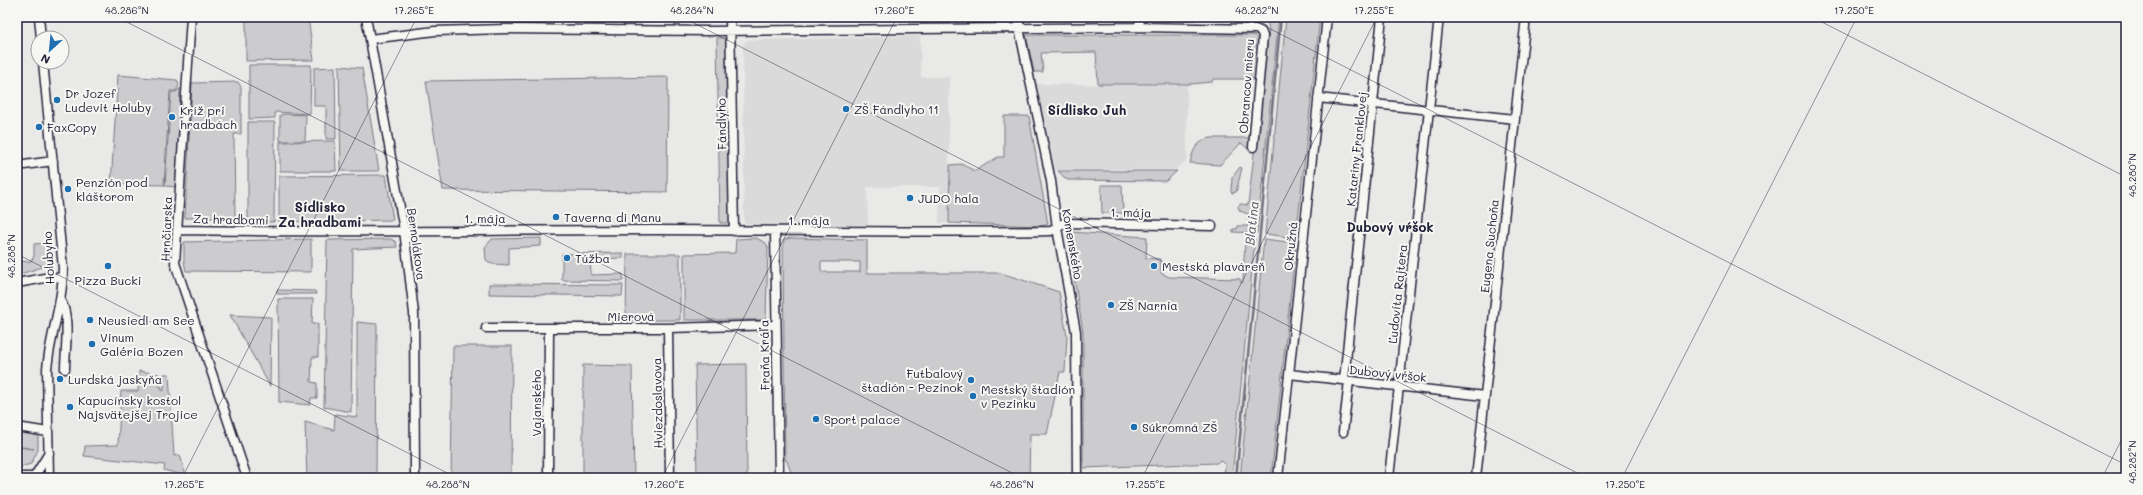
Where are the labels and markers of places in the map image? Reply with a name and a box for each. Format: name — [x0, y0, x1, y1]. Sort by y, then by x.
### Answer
place label: Dr Jozef Ludevit Holuby — [65, 85, 151, 115]
marker: Dr Jozef Ludevit Holuby — [52, 95, 62, 105]
place label: ZŠ Fándlyho 11 — [854, 101, 939, 117]
place label: Kríž pri hradbách — [180, 102, 237, 132]
marker: ZŠ Fándlyho 11 — [841, 104, 851, 114]
marker: Kríž pri hradbách — [167, 112, 177, 122]
place label: FaxCopy — [47, 119, 97, 135]
marker: FaxCopy — [34, 122, 44, 132]
place label: Penzión pod kláštorom — [76, 174, 148, 204]
marker: Penzión pod kláštorom — [63, 184, 73, 194]
place label: JUDO hala — [918, 190, 979, 206]
marker: JUDO hala — [905, 193, 915, 203]
place label: Taverna di Manu — [564, 209, 661, 225]
marker: Taverna di Manu — [551, 212, 561, 222]
place label: Túžba — [575, 250, 610, 266]
marker: Túžba — [562, 253, 572, 263]
place label: Mestská plaváreň — [1162, 258, 1265, 274]
marker: Pizza Bucki — [103, 261, 113, 271]
marker: Mestská plaváreň — [1149, 261, 1159, 271]
place label: Pizza Bucki — [75, 272, 141, 288]
place label: ZŠ Narnia — [1119, 297, 1178, 313]
marker: ZŠ Narnia — [1106, 300, 1116, 310]
place label: Neusiedl am See — [98, 312, 195, 328]
marker: Neusiedl am See — [85, 315, 95, 325]
place label: Vinum Galéria Bozen — [100, 329, 183, 359]
marker: Vinum Galéria Bozen — [87, 339, 97, 349]
place label: Futbalový štadión - Pezinok — [861, 365, 963, 395]
place label: Lurdská jaskyňa — [68, 371, 162, 387]
marker: Lurdská jaskyňa — [55, 374, 65, 384]
marker: Futbalový štadión - Pezinok — [966, 375, 976, 385]
place label: Mestský štadión v Pezinku — [981, 381, 1075, 411]
marker: Mestský štadión v Pezinku — [968, 391, 978, 401]
place label: Kapucínsky kostol Najsvätejšej Trojice — [78, 392, 198, 422]
marker: Kapucínsky kostol Najsvätejšej Trojice — [65, 402, 75, 412]
place label: Sport palace — [824, 411, 900, 427]
marker: Sport palace — [811, 414, 821, 424]
place label: Súkromná ZŠ — [1142, 419, 1217, 435]
marker: Súkromná ZŠ — [1129, 422, 1139, 432]

